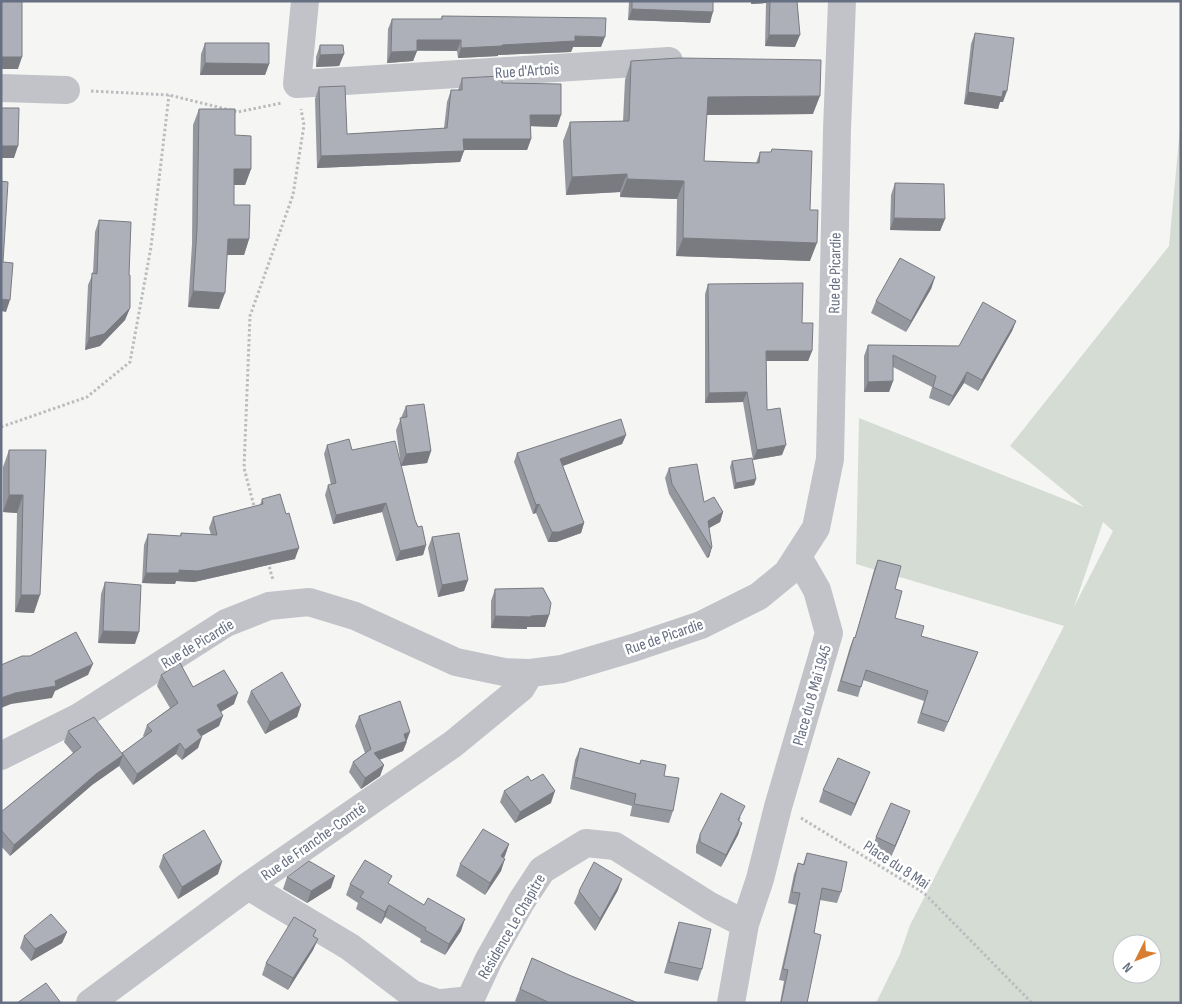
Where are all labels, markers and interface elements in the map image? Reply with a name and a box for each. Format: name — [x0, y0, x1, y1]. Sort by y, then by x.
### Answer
street label: Rue d'Artois — [494, 60, 560, 83]
street label: Rue de Picardie — [825, 232, 846, 314]
street label: Rue de Picardie — [158, 615, 237, 673]
street label: Rue de Picardie — [623, 615, 706, 660]
street label: Place du 8 Mai 1945 — [789, 643, 836, 748]
street label: Rue de Franche-Comté — [258, 799, 370, 885]
street label: Place du 8 Mai — [859, 837, 933, 894]
street label: Résidence Le Chapitre — [474, 871, 550, 983]
north arrow — [1112, 934, 1162, 984]
text: N — [1119, 959, 1137, 976]

